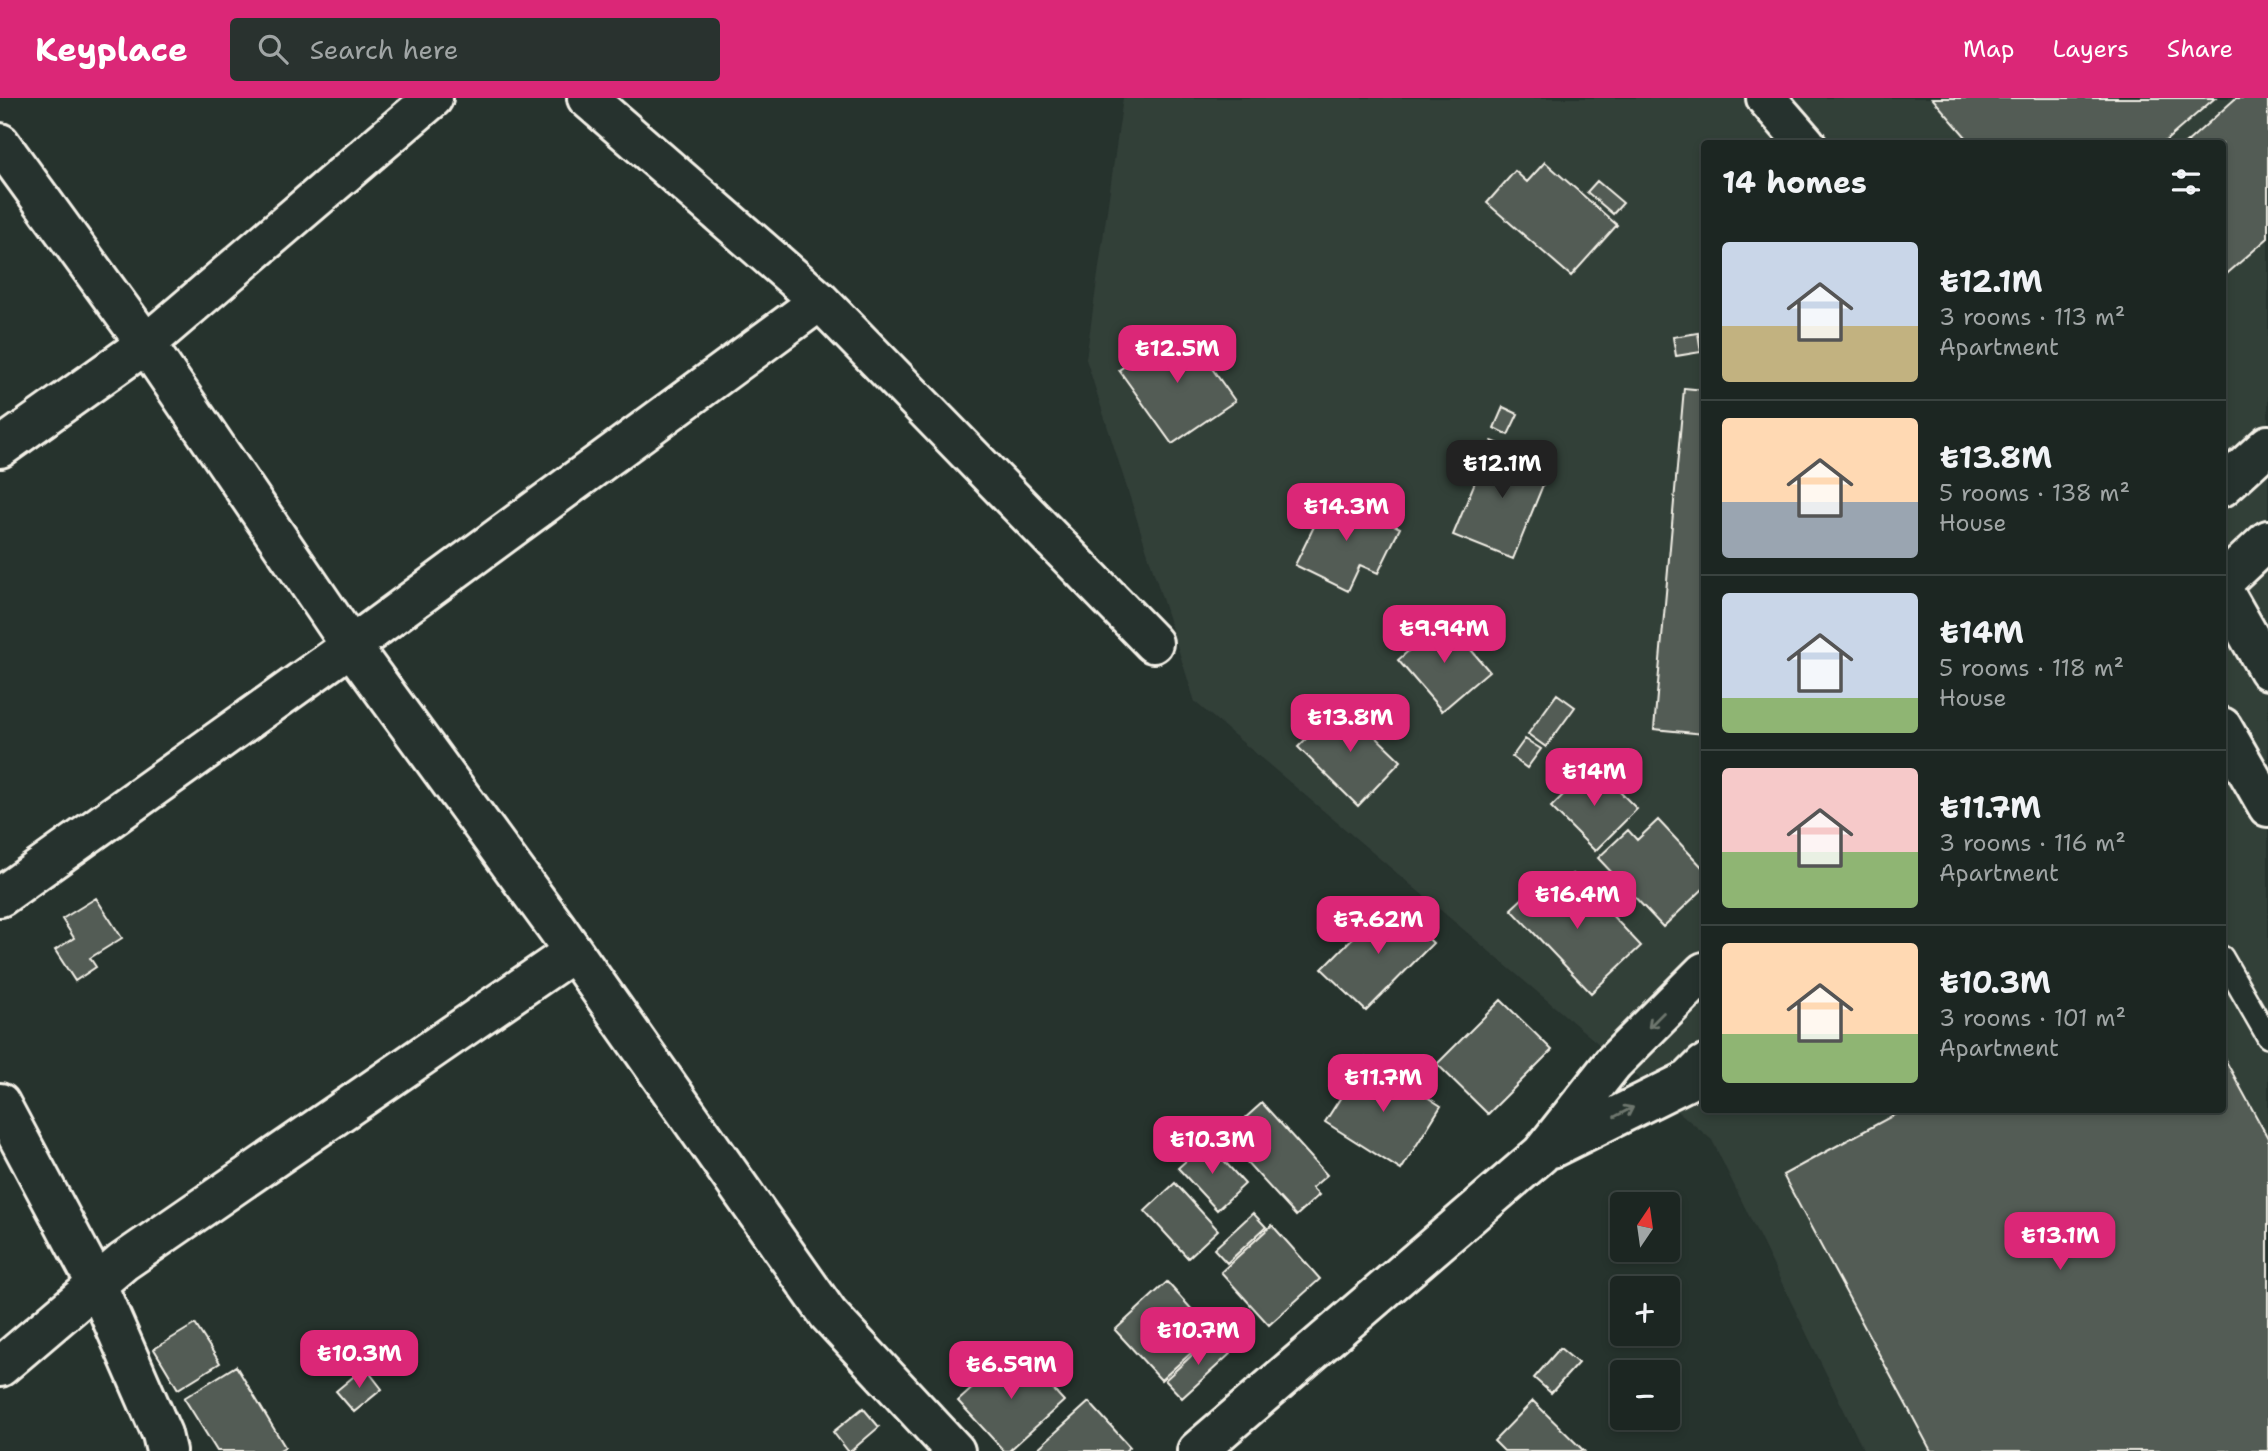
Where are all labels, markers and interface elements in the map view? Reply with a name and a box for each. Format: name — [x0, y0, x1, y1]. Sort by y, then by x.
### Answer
search box — [230, 18, 720, 81]
text: Keyplace — [35, 27, 188, 72]
icon: search — [254, 30, 292, 68]
text: Search here — [310, 32, 458, 67]
text: Map — [1963, 33, 2014, 65]
text: Layers — [2052, 33, 2129, 65]
text: Share — [2167, 33, 2233, 65]
text: 14 homes — [1722, 162, 1867, 203]
icon: filters — [2167, 163, 2205, 201]
text: ₺12.1M — [1939, 261, 2043, 302]
icon: home — [1778, 270, 1862, 354]
text: 3 rooms · 113 m² — [1939, 302, 2125, 332]
pin: ₺12.5M — [1120, 326, 1234, 385]
text: Apartment — [1939, 332, 2059, 362]
text: ₺12.5M — [1134, 333, 1220, 363]
text: ₺13.8M — [1939, 437, 2052, 478]
pin: ₺12.1M — [1445, 440, 1559, 500]
icon: home — [1778, 446, 1862, 530]
text: ₺12.1M — [1462, 448, 1542, 478]
text: 5 rooms · 138 m² — [1939, 478, 2130, 508]
pin: ₺14.3M — [1289, 484, 1403, 543]
text: ₺14.3M — [1303, 491, 1389, 521]
text: House — [1939, 508, 2007, 538]
pin: ₺9.94M — [1387, 606, 1501, 665]
text: ₺14M — [1939, 612, 2024, 653]
text: ₺9.94M — [1399, 613, 1489, 643]
icon: home — [1778, 621, 1862, 705]
text: 5 rooms · 118 m² — [1939, 653, 2124, 683]
text: House — [1939, 683, 2007, 713]
pin: ₺13.8M — [1293, 694, 1407, 754]
text: ₺13.8M — [1307, 702, 1393, 732]
pin: ₺14M — [1553, 748, 1635, 808]
text: ₺14M — [1562, 756, 1626, 786]
text: ₺11.7M — [1939, 787, 2041, 828]
icon: home — [1778, 796, 1862, 880]
text: 3 rooms · 116 m² — [1939, 828, 2126, 858]
text: Apartment — [1939, 858, 2059, 888]
pin: ₺16.4M — [1520, 872, 1634, 931]
text: ₺16.4M — [1534, 879, 1620, 909]
pin: ₺7.62M — [1321, 896, 1435, 956]
text: ₺7.62M — [1333, 904, 1423, 934]
text: ₺10.3M — [1939, 962, 2051, 1003]
icon: home — [1778, 971, 1862, 1055]
text: 3 rooms · 101 m² — [1939, 1003, 2126, 1033]
one-way arrow — [1648, 1011, 1665, 1028]
text: Apartment — [1939, 1033, 2059, 1063]
pin: ₺11.7M — [1326, 1054, 1440, 1114]
text: ₺11.7M — [1344, 1062, 1422, 1092]
one-way arrow — [1613, 1105, 1634, 1119]
pin: ₺10.3M — [1155, 1116, 1269, 1176]
text: ₺10.3M — [1169, 1124, 1255, 1154]
north arrow — [1610, 1192, 1680, 1262]
map controls — [1610, 1192, 1680, 1430]
pin: ₺13.1M — [2003, 1212, 2117, 1272]
text: ₺13.1M — [2020, 1220, 2100, 1250]
button: + — [1610, 1276, 1680, 1346]
pin: ₺10.7M — [1141, 1308, 1255, 1367]
text: ₺10.7M — [1156, 1315, 1240, 1345]
pin: ₺10.3M — [302, 1330, 416, 1390]
text: ₺10.3M — [316, 1338, 402, 1368]
pin: ₺6.59M — [954, 1342, 1068, 1401]
text: ₺6.59M — [965, 1349, 1057, 1379]
button: − — [1610, 1360, 1680, 1430]

